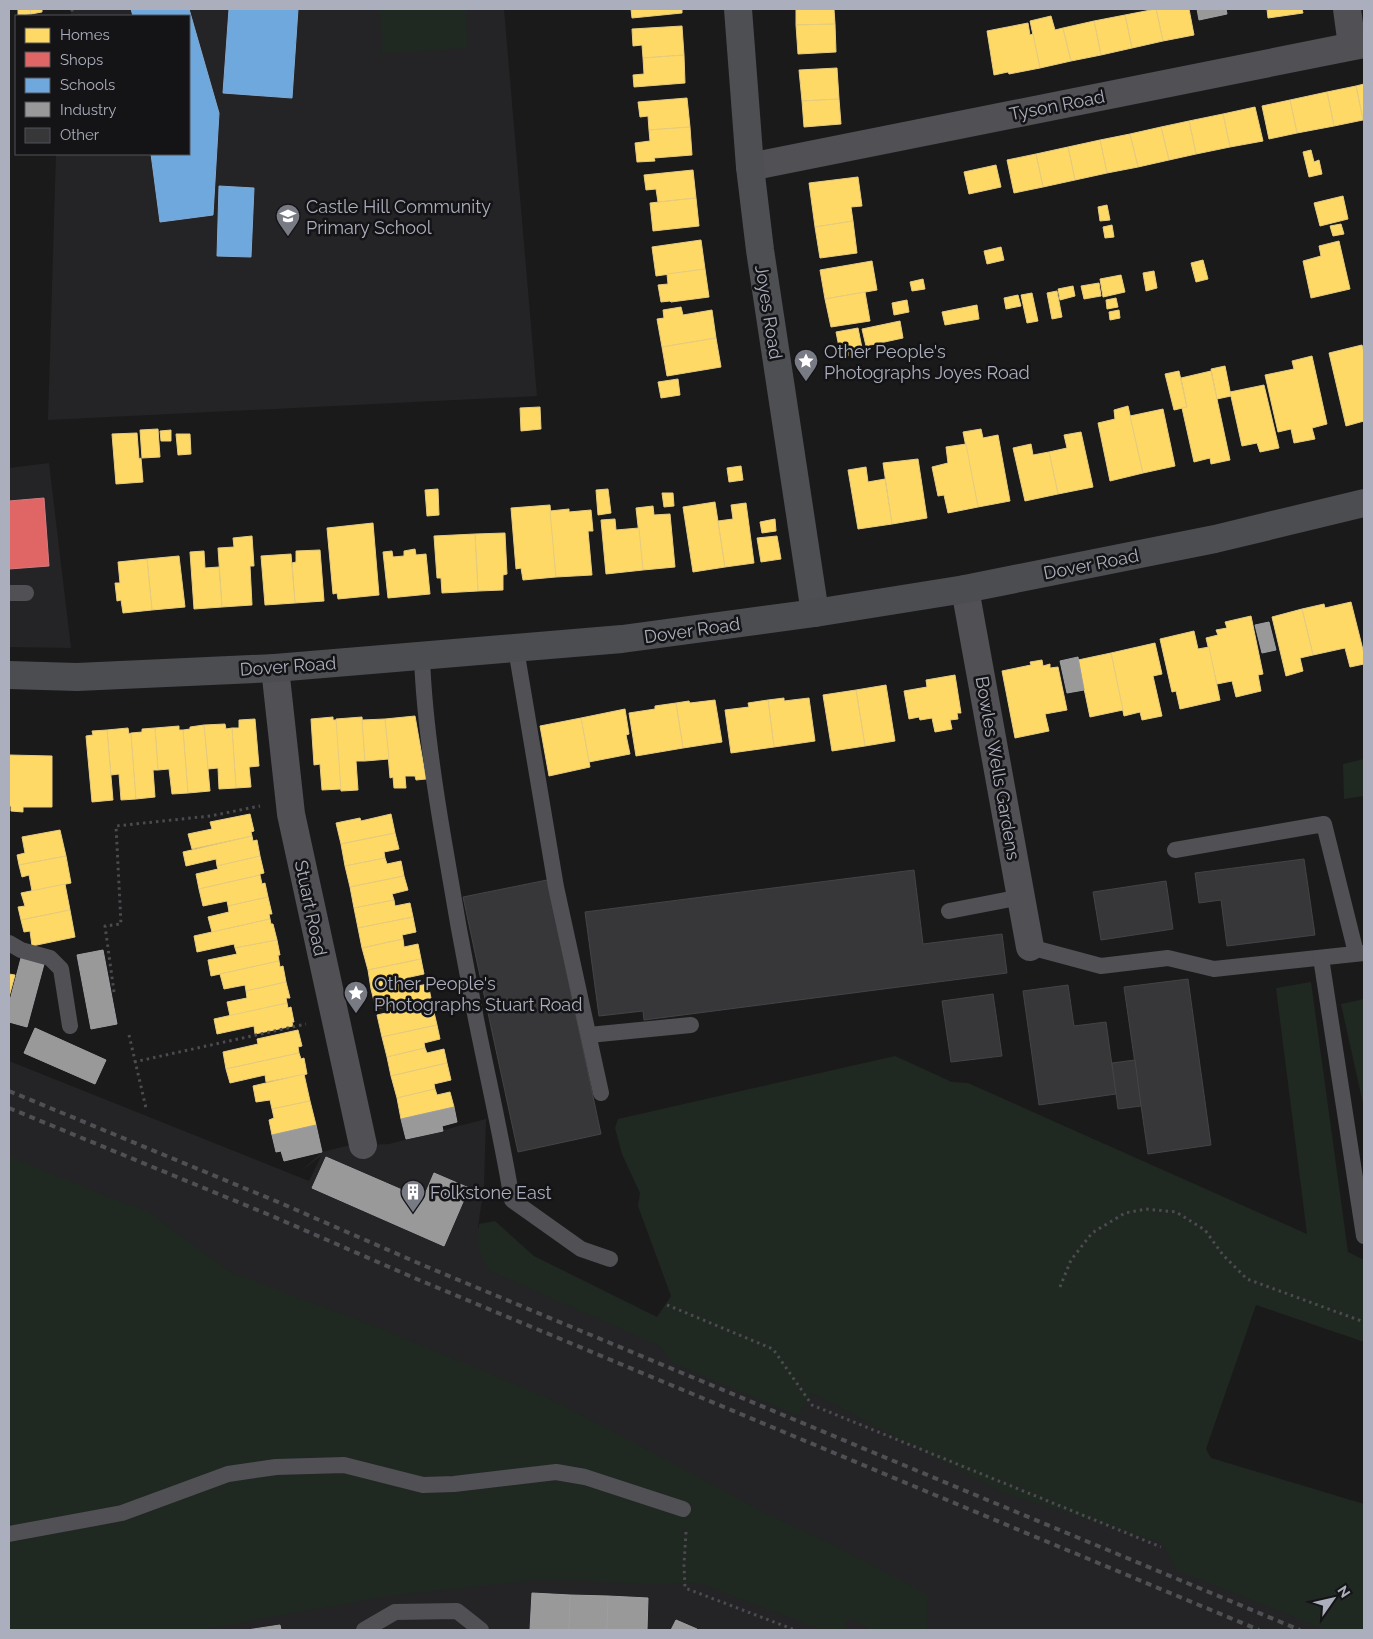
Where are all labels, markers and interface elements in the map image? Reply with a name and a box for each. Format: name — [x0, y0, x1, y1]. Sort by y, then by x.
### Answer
legend — [15, 15, 190, 155]
text: Homes — [60, 26, 110, 44]
text: Shops — [60, 51, 103, 69]
text: Schools — [60, 76, 115, 94]
street label: Tyson Road — [1008, 85, 1106, 125]
text: Industry — [60, 101, 116, 119]
text: Other — [60, 126, 100, 144]
place label: Castle Hill Community Primary School — [306, 196, 491, 238]
school or university icon: Castle Hill Community Primary School — [275, 203, 301, 237]
street label: Joyes Road — [751, 263, 787, 361]
place label: Other People's Photographs Joyes Road — [824, 341, 1030, 383]
place icon: Other People's Photographs Joyes Road — [793, 348, 819, 382]
street label: Dover Road — [1042, 544, 1140, 584]
street label: Dover Road — [643, 613, 741, 647]
street label: Dover Road — [239, 652, 337, 680]
street label: Bowles Wells Gardens — [972, 675, 1025, 862]
street label: Stuart Road — [291, 858, 331, 958]
place label: Other People's Photographs Stuart Road — [374, 973, 582, 1015]
place icon: Other People's Photographs Stuart Road — [343, 980, 369, 1014]
building icon: Folkstone East — [400, 1179, 426, 1213]
place label: Folkstone East — [430, 1182, 552, 1203]
north arrow — [1308, 1574, 1358, 1624]
text: N — [1334, 1583, 1353, 1601]

